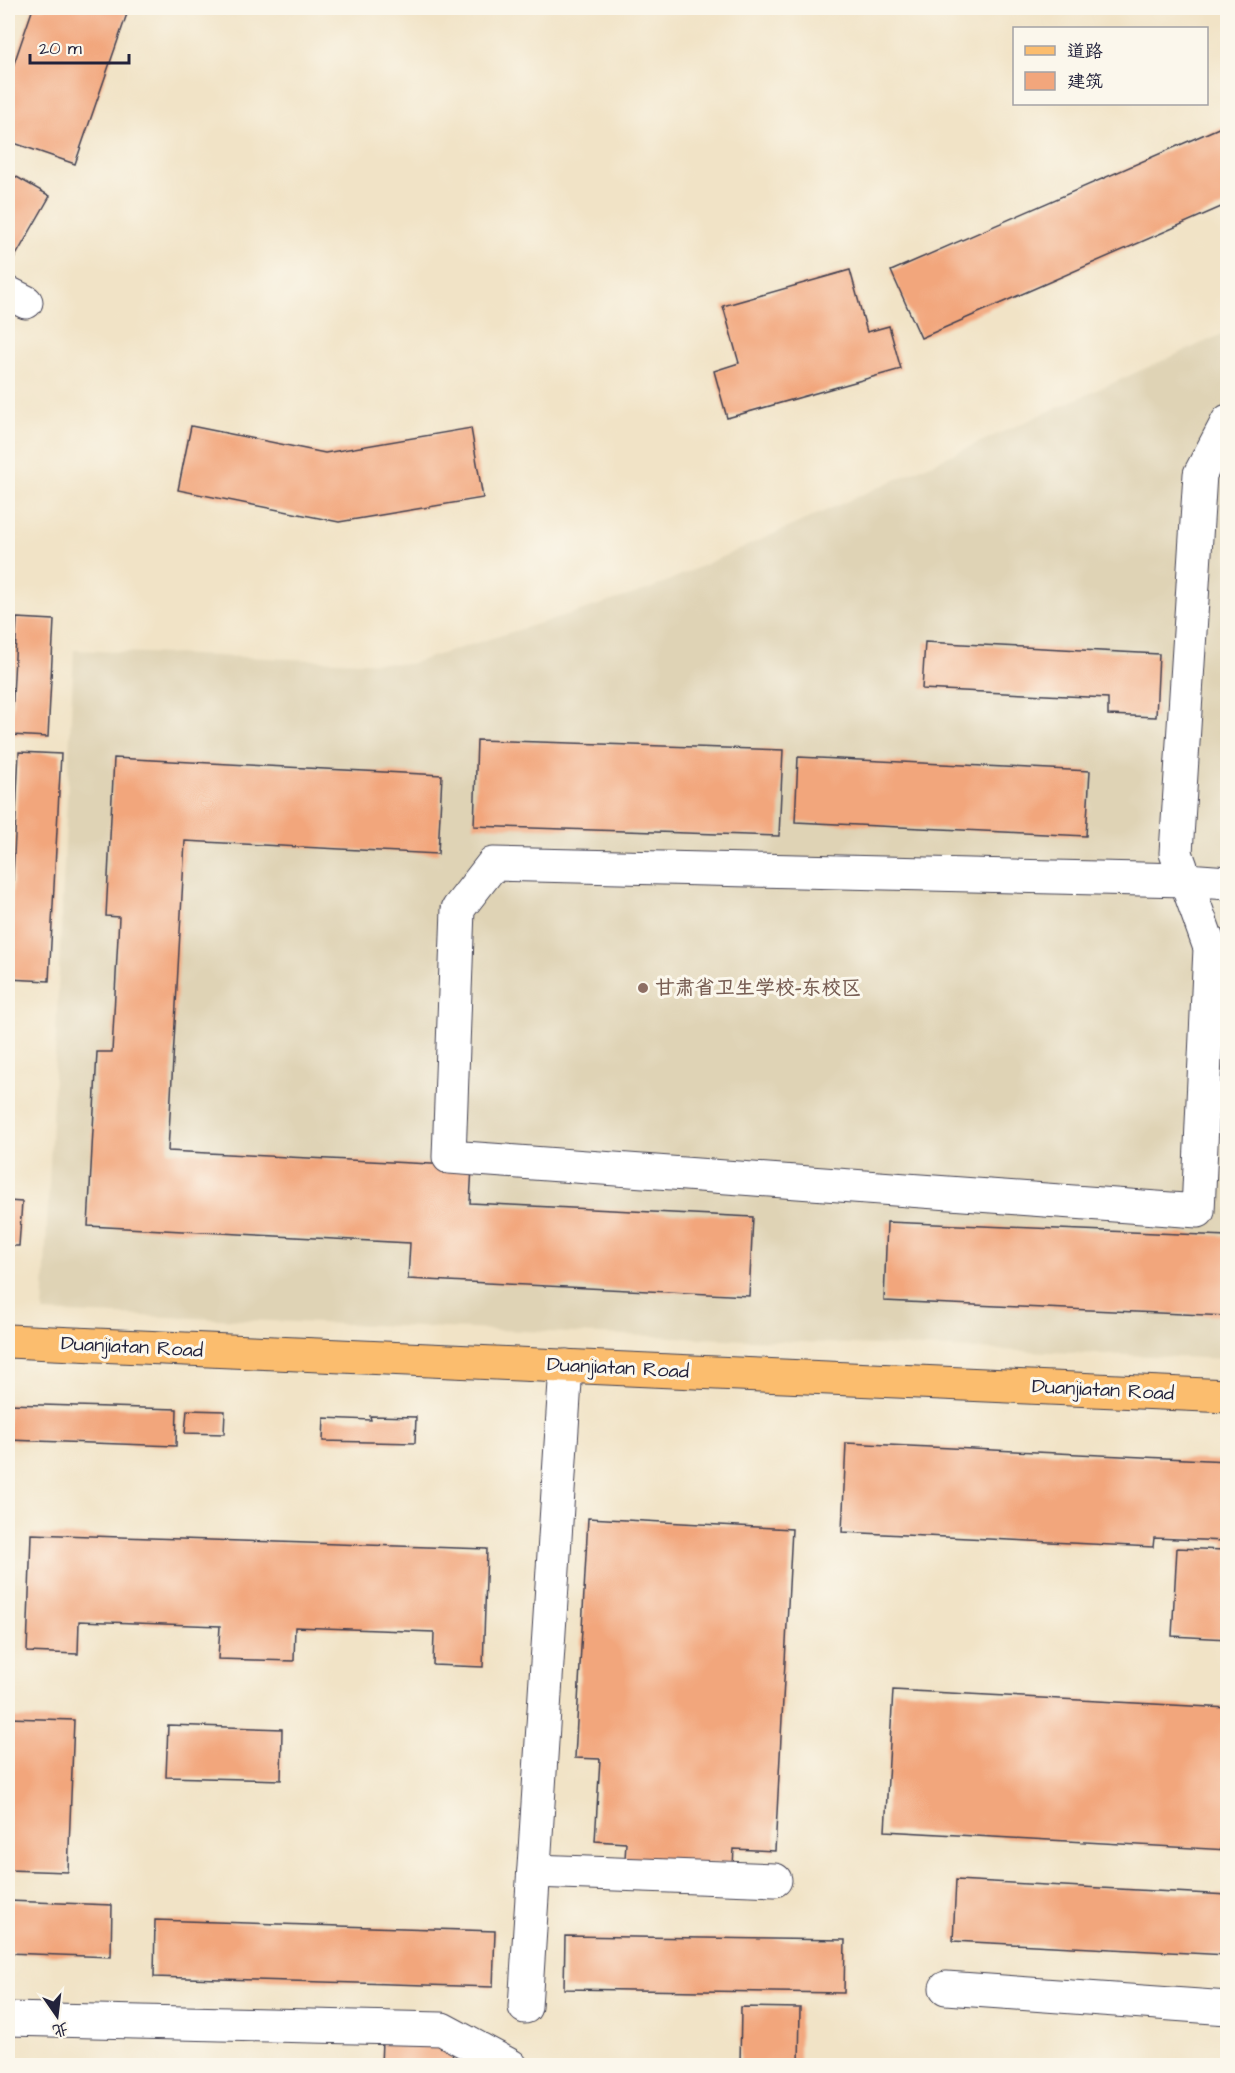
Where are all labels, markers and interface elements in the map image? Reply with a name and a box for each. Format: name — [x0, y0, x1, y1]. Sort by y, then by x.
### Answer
scale bar — [30, 27, 129, 65]
legend — [1013, 27, 1208, 105]
text: 20 m — [39, 36, 82, 61]
text: 道路 — [1067, 39, 1103, 64]
text: 建筑 — [1067, 69, 1103, 94]
place label: 甘肃省卫生学校-东校区 — [655, 974, 861, 1002]
marker: 甘肃省卫生学校-东校区 — [636, 981, 650, 995]
street label: Duanjiatan Road — [60, 1329, 204, 1365]
street label: Duanjiatan Road — [546, 1350, 690, 1386]
street label: Duanjiatan Road — [1031, 1372, 1175, 1408]
north arrow — [27, 1986, 87, 2046]
text: 北 — [50, 2017, 71, 2042]

